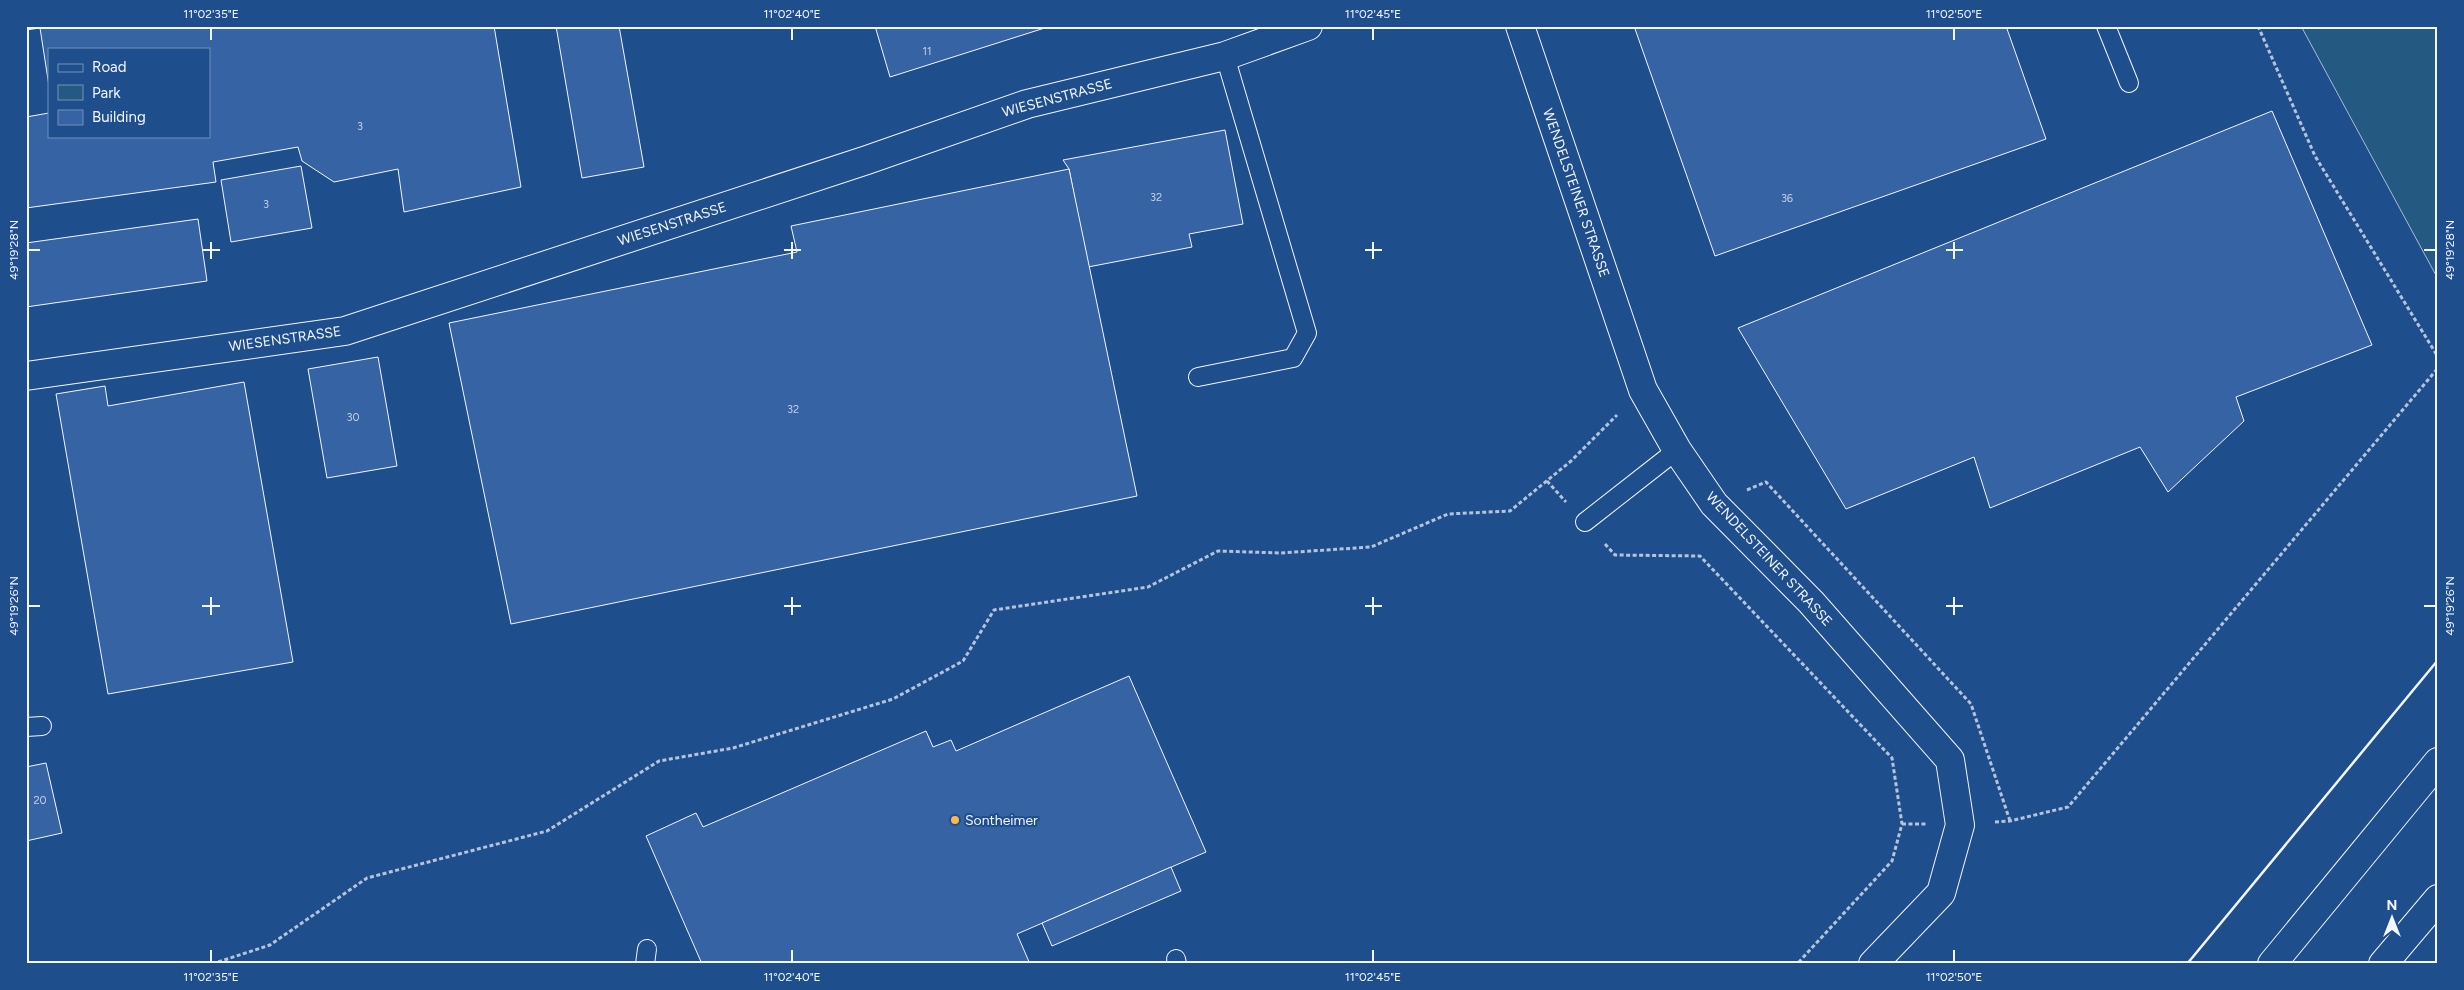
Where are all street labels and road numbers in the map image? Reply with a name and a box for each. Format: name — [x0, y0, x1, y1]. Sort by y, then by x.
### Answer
street label: WIESENSTRASSE — [1000, 75, 1114, 121]
street label: WENDELSTEINER STRASSE — [1539, 106, 1613, 280]
street label: WIESENSTRASSE — [615, 198, 729, 250]
street label: WIESENSTRASSE — [228, 323, 342, 355]
street label: WENDELSTEINER STRASSE — [1702, 488, 1836, 630]

